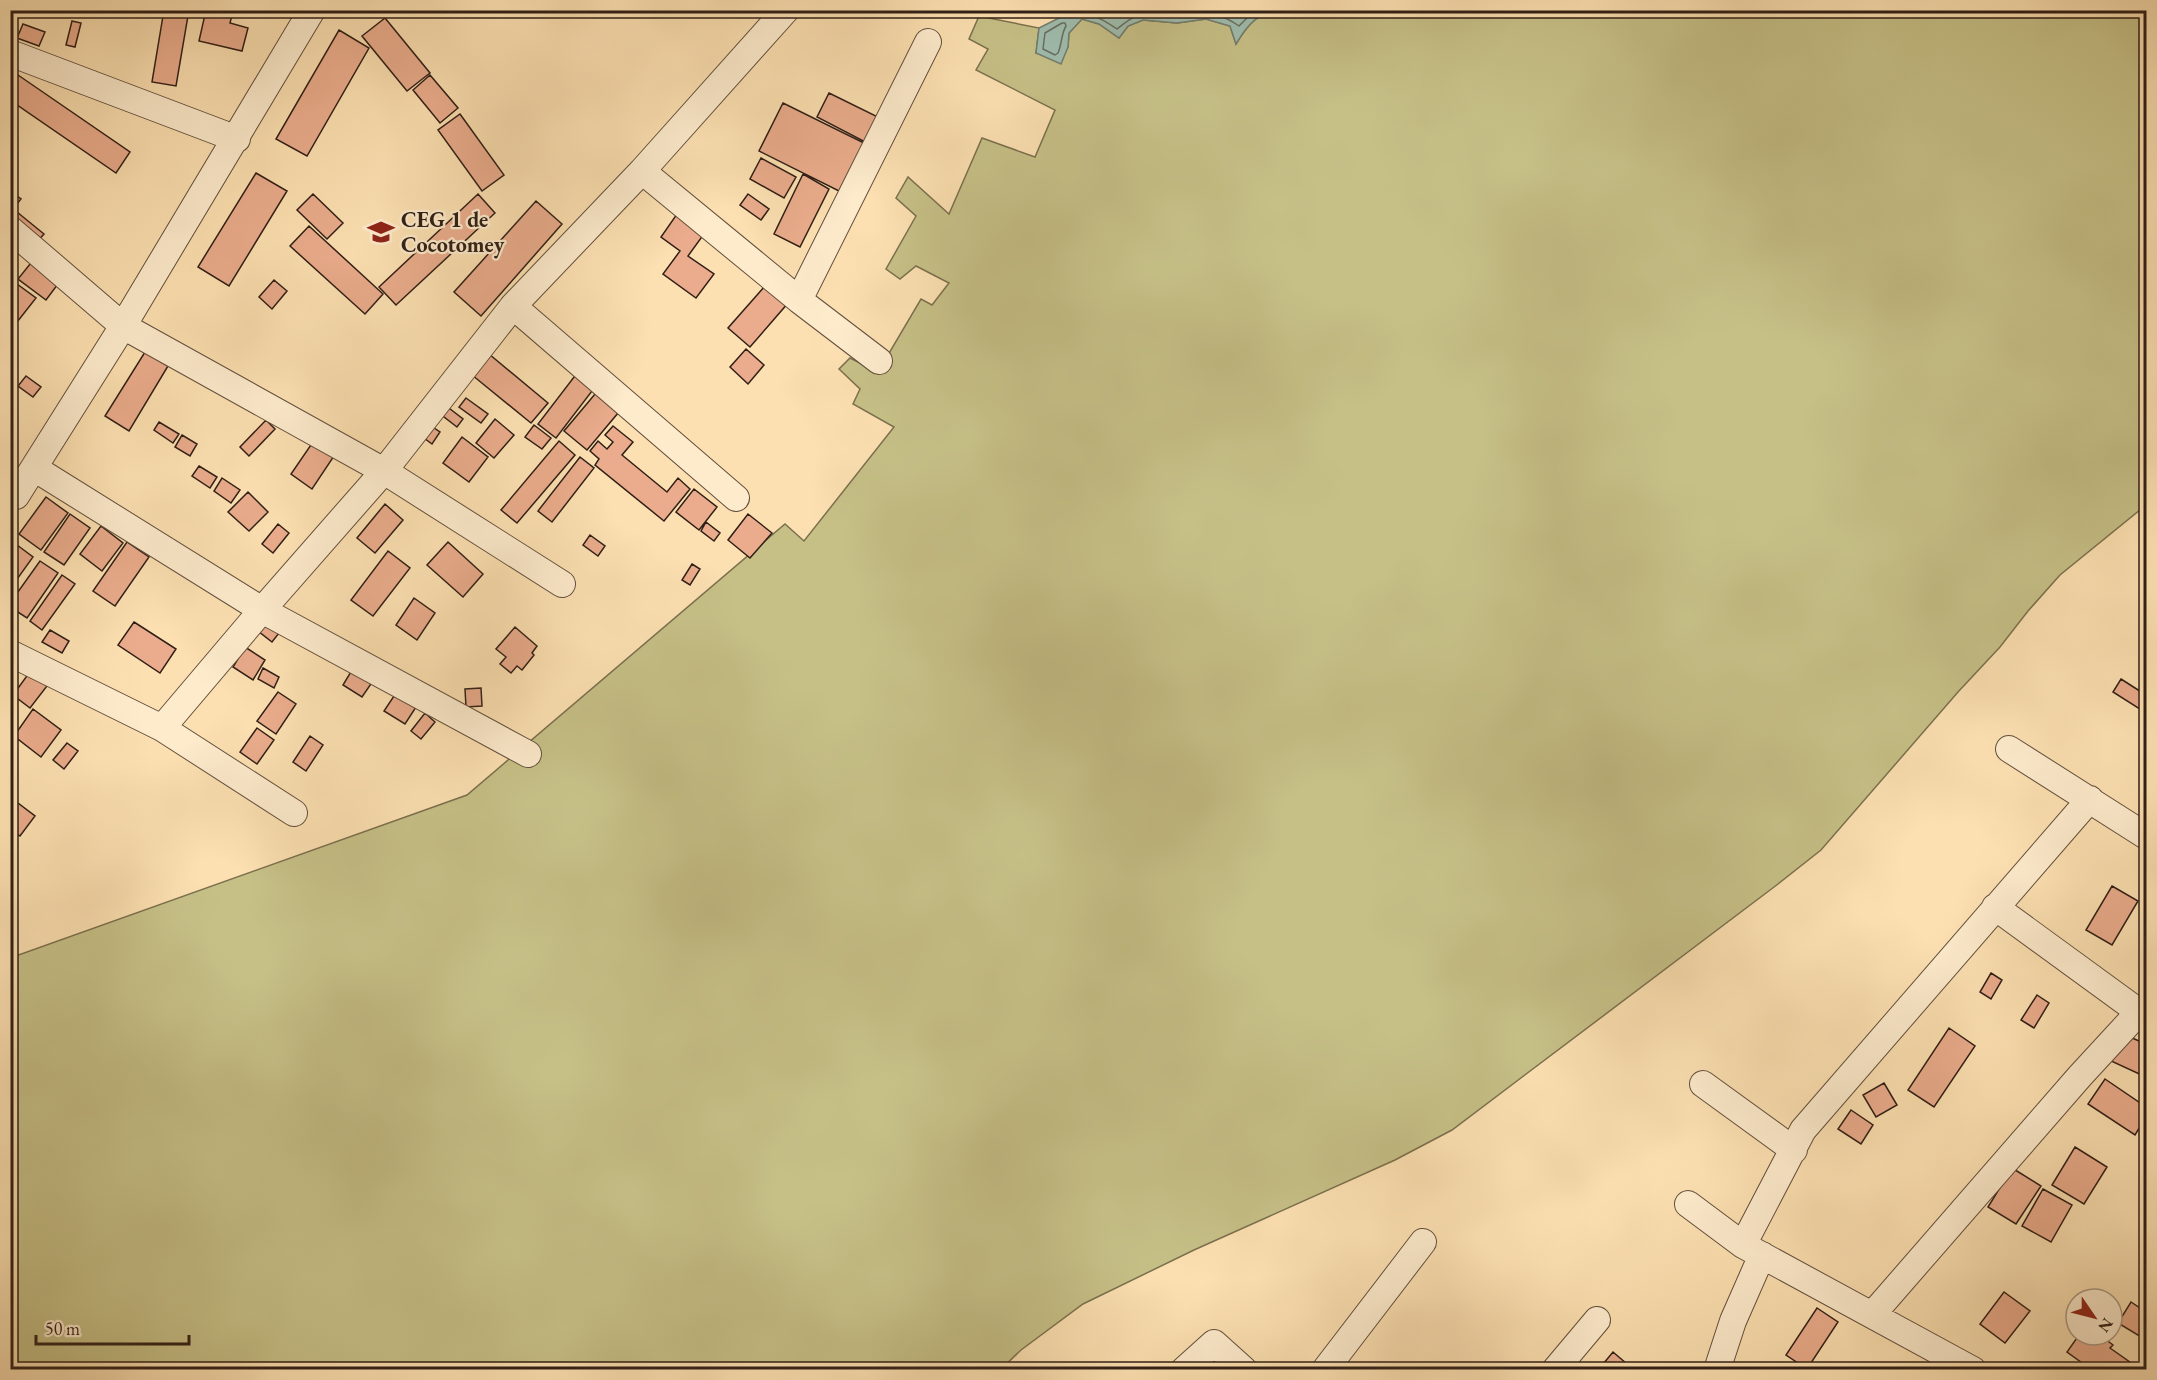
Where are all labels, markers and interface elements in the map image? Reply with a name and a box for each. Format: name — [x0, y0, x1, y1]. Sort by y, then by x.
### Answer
place label: CEG 1 de Cocotomey — [401, 205, 505, 259]
school or university icon: CEG 1 de Cocotomey — [366, 217, 396, 247]
north arrow — [2064, 1287, 2124, 1347]
scale bar — [36, 1308, 189, 1346]
text: N — [2094, 1314, 2118, 1337]
text: 50 m — [45, 1317, 80, 1340]

